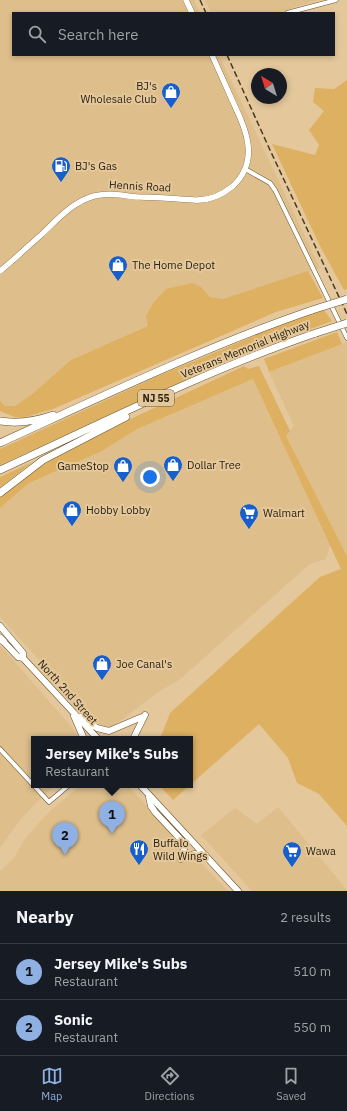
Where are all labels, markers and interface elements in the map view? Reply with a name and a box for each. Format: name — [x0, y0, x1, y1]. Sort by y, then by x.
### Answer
search box — [12, 12, 335, 56]
icon: search — [26, 23, 48, 45]
text: Search here — [58, 25, 138, 44]
north arrow — [251, 68, 287, 104]
place label: BJ's Wholesale Club — [80, 79, 157, 106]
shop icon: BJ's Wholesale Club — [160, 81, 182, 109]
fuel station icon: BJ's Gas — [50, 155, 72, 183]
place label: BJ's Gas — [75, 159, 117, 173]
street label: Hennis Road — [109, 177, 171, 195]
shop icon: The Home Depot — [107, 254, 129, 282]
place label: The Home Depot — [132, 258, 215, 272]
street label: Veterans Memorial Highway — [179, 317, 312, 381]
road number: NJ 55 — [138, 390, 174, 406]
shop icon: Dollar Tree — [162, 454, 184, 482]
shop icon: GameStop — [112, 455, 134, 483]
place label: Dollar Tree — [187, 458, 241, 472]
place label: GameStop — [57, 459, 109, 473]
your location — [140, 467, 160, 487]
shop icon: Hobby Lobby — [61, 499, 83, 527]
supermarket icon: Walmart — [238, 502, 260, 530]
place label: Hobby Lobby — [86, 503, 151, 517]
place label: Walmart — [263, 506, 305, 520]
shop icon: Joe Canal's — [91, 653, 113, 681]
street label: North 2nd Street — [35, 657, 101, 728]
place label: Joe Canal's — [116, 657, 172, 671]
popup — [31, 736, 193, 788]
text: Jersey Mike's Subs — [45, 744, 179, 763]
text: Restaurant — [45, 763, 109, 780]
pin: 1 — [99, 801, 125, 834]
pin: 2 — [52, 822, 78, 855]
place label: Buffalo Wild Wings — [153, 836, 207, 863]
restaurant icon: Buffalo Wild Wings — [128, 838, 150, 866]
supermarket icon: Wawa — [281, 840, 303, 868]
place label: Wawa — [306, 844, 336, 858]
text: Nearby — [16, 906, 74, 928]
text: 2 results — [280, 909, 331, 926]
text: Jersey Mike's Subs — [54, 954, 187, 973]
text: 1 — [25, 963, 33, 980]
text: 510 m — [293, 963, 331, 980]
text: Restaurant — [54, 973, 118, 990]
text: Sonic — [54, 1010, 93, 1029]
text: 2 — [25, 1019, 33, 1036]
text: 550 m — [293, 1019, 331, 1036]
text: Restaurant — [54, 1029, 118, 1046]
tab: Map — [41, 1065, 63, 1103]
tab: Directions — [145, 1065, 195, 1103]
tab: Saved — [276, 1065, 306, 1103]

